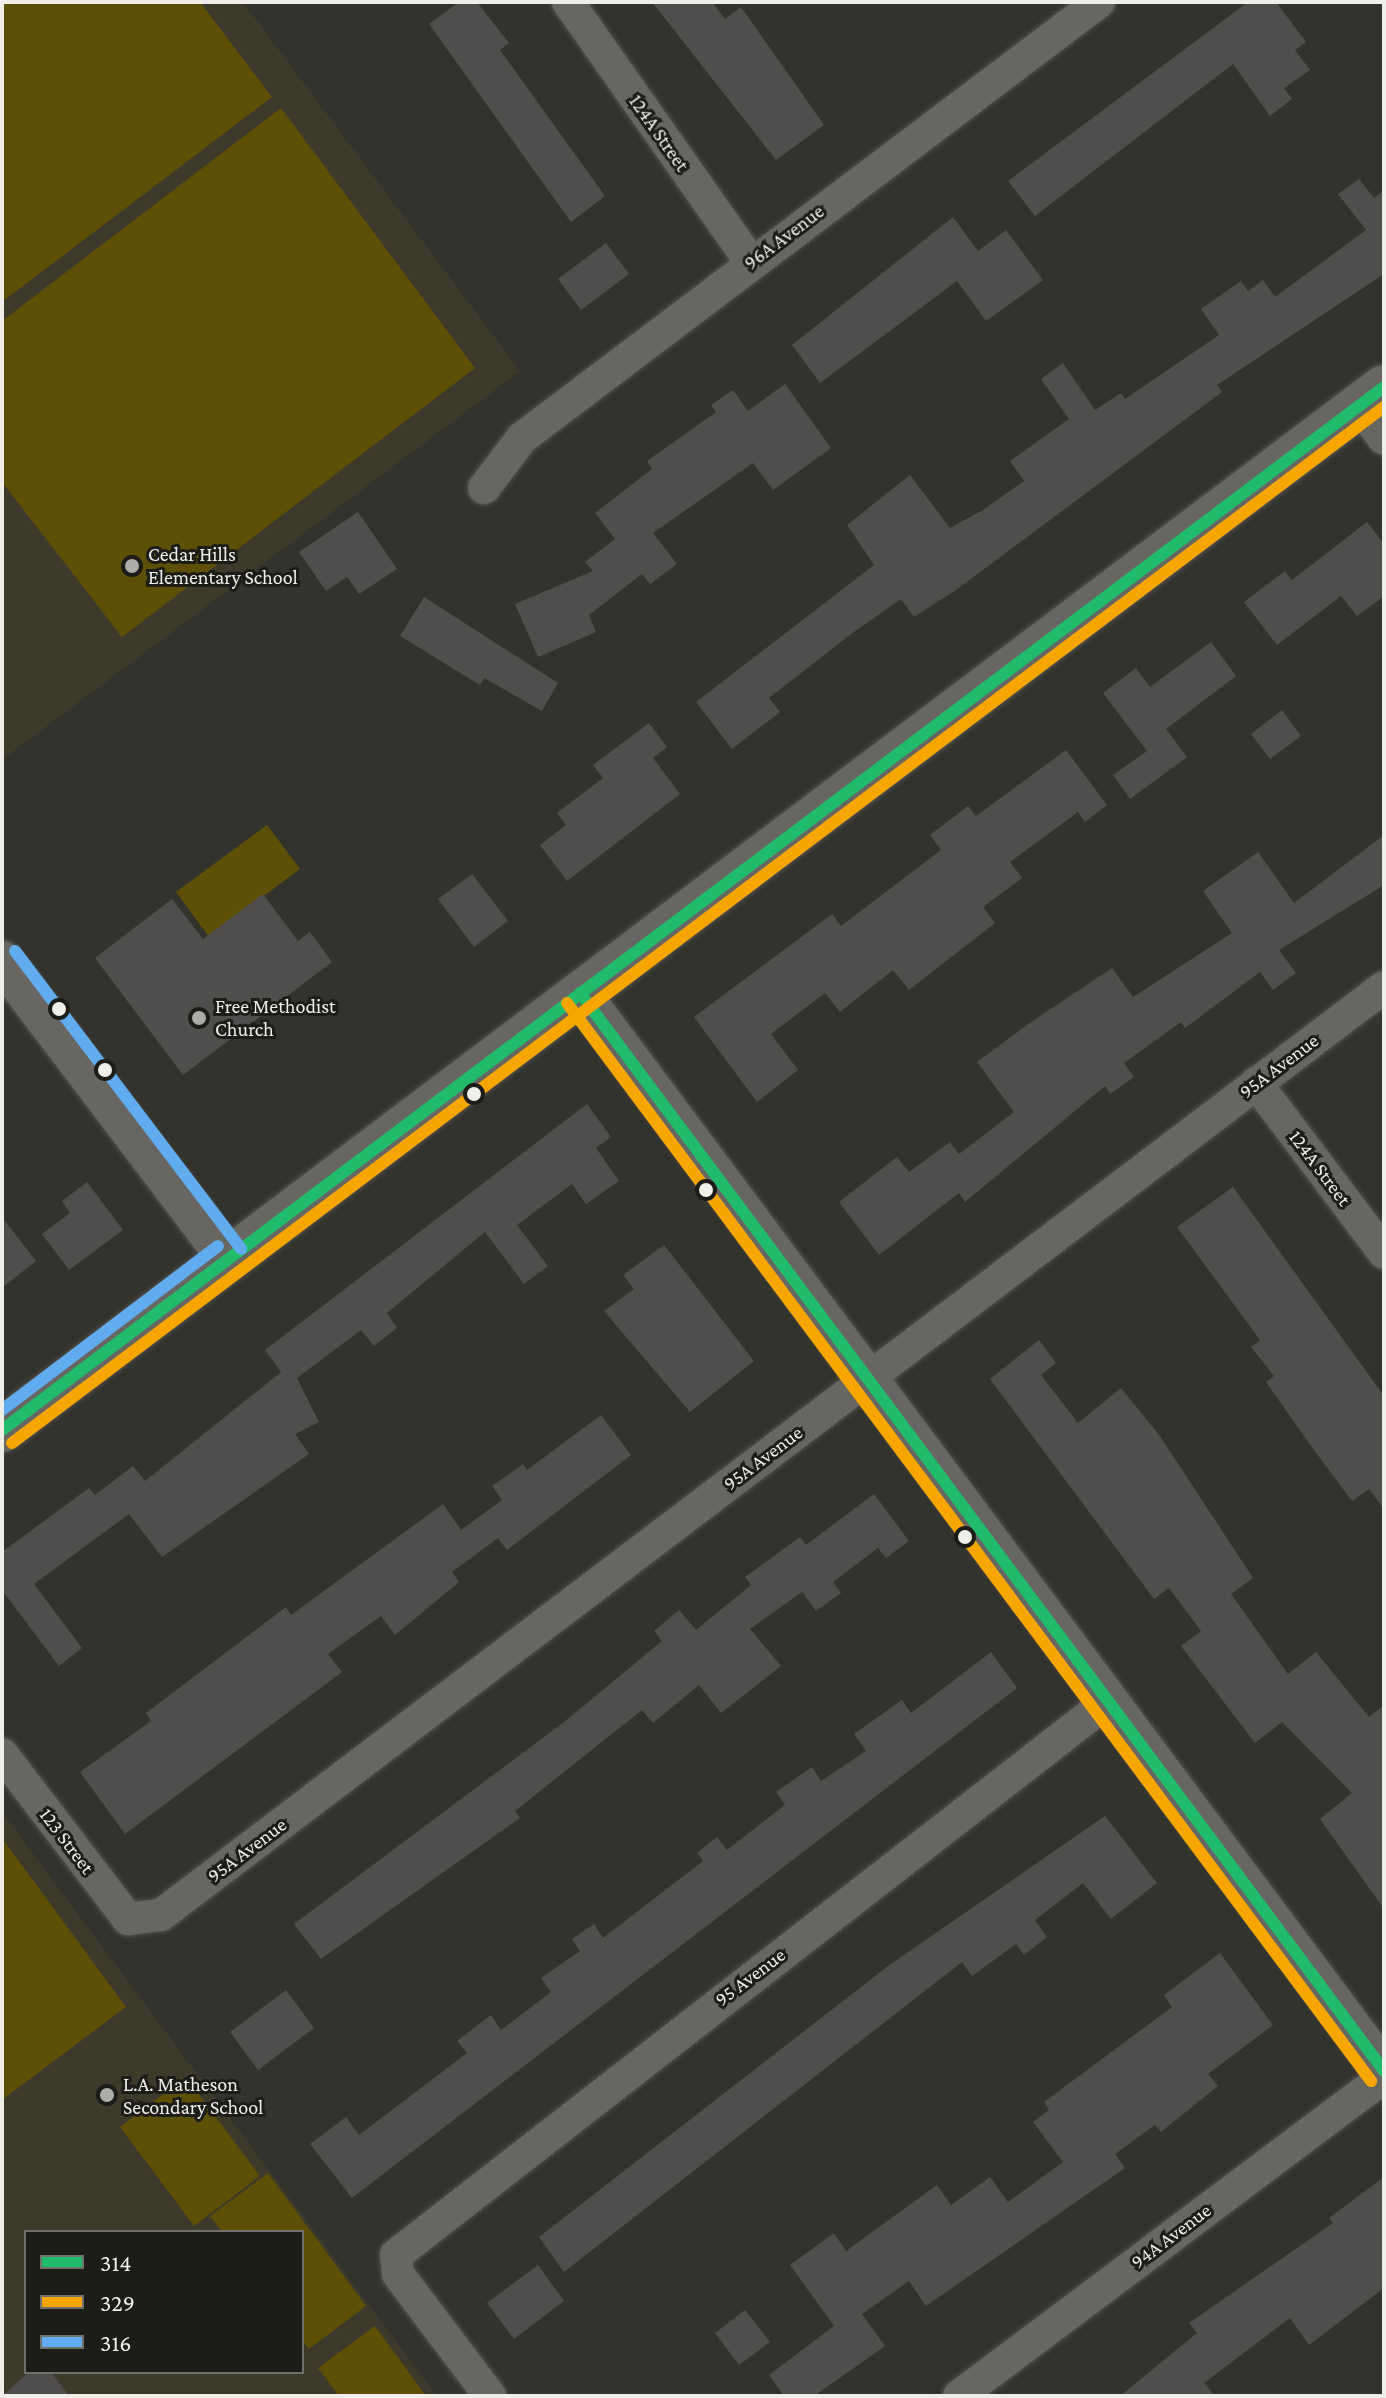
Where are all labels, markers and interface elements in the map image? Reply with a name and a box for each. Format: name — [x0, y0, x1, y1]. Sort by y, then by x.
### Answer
street label: 124A Street — [624, 90, 694, 176]
street label: 96A Avenue — [739, 199, 829, 275]
place label: Cedar Hills Elementary School — [148, 542, 298, 589]
marker: Cedar Hills Elementary School — [123, 557, 141, 575]
place label: Free Methodist Church — [215, 994, 336, 1041]
unlabelled marker — [51, 1001, 67, 1017]
marker: Free Methodist Church — [190, 1009, 208, 1027]
street label: 95A Avenue — [1235, 1028, 1323, 1104]
unlabelled marker — [97, 1062, 113, 1078]
unlabelled marker — [466, 1086, 482, 1102]
street label: 124A Street — [1284, 1125, 1356, 1211]
unlabelled marker — [698, 1182, 714, 1198]
street label: 95A Avenue — [719, 1420, 807, 1496]
unlabelled marker — [957, 1529, 973, 1545]
street label: 123 Street — [34, 1803, 100, 1879]
street label: 95A Avenue — [203, 1812, 291, 1888]
street label: 95 Avenue — [710, 1943, 790, 2011]
place label: L.A. Matheson Secondary School — [123, 2072, 263, 2119]
marker: L.A. Matheson Secondary School — [98, 2086, 116, 2104]
street label: 94A Avenue — [1126, 2198, 1216, 2274]
legend — [24, 2230, 304, 2374]
text: 314 — [100, 2249, 132, 2276]
text: 329 — [100, 2289, 135, 2316]
text: 316 — [100, 2329, 132, 2356]

